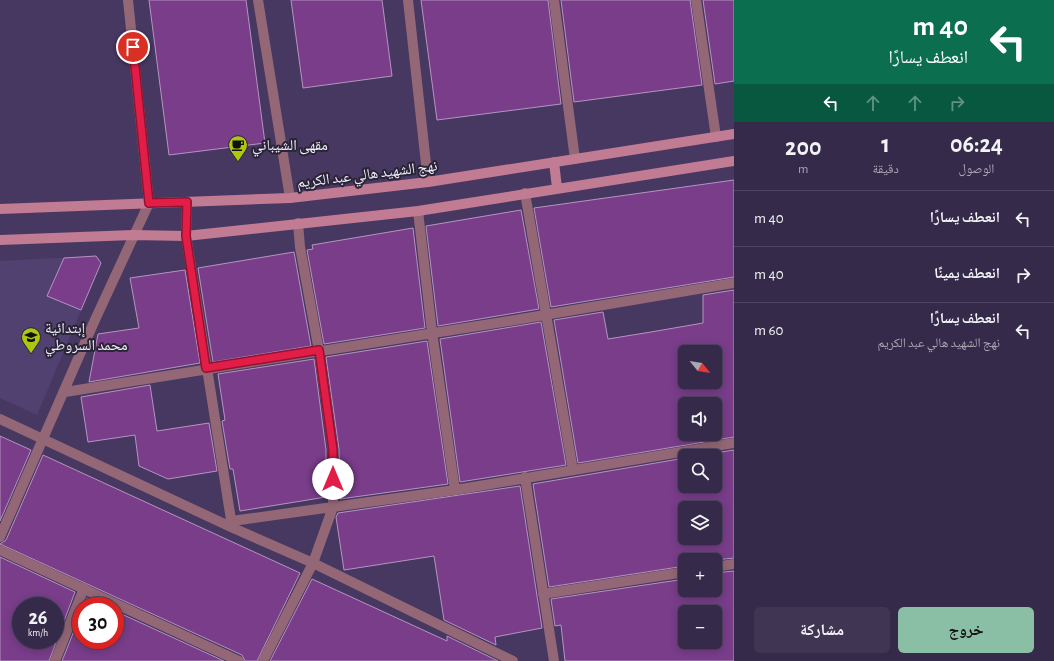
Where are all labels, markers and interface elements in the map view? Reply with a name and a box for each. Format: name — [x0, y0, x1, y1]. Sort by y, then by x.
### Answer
text: 40 m — [912, 13, 968, 41]
icon: left — [982, 16, 1034, 68]
pin — [116, 30, 150, 64]
icon: arrive — [122, 36, 144, 58]
text: انعطف يسارًا — [888, 49, 968, 67]
icon: left — [820, 92, 842, 114]
icon: ahead — [862, 92, 884, 114]
icon: ahead — [904, 92, 926, 114]
icon: right — [946, 92, 968, 114]
text: 1 — [881, 133, 890, 157]
text: 06:24 — [950, 133, 1003, 157]
cafe icon: مقهى الشيباني — [227, 134, 249, 162]
text: 200 — [785, 136, 821, 160]
place label: مقهى الشيباني — [252, 138, 328, 157]
street label: نهج الشهيد هالي عبد الكريم — [296, 158, 439, 194]
text: m — [798, 163, 808, 176]
text: دقيقة — [872, 163, 899, 176]
text: الوصول — [958, 163, 994, 176]
icon: left — [1012, 208, 1034, 230]
text: انعطف يسارًا — [930, 210, 1000, 225]
text: 40 m — [754, 211, 784, 226]
icon: right — [1012, 264, 1034, 286]
text: انعطف يمينًا — [934, 266, 1000, 281]
text: 40 m — [754, 267, 784, 282]
text: انعطف يسارًا — [930, 311, 1000, 326]
icon: left — [1012, 320, 1034, 342]
place label: إبتدائية محمد السروطي — [45, 321, 128, 357]
text: 60 m — [754, 323, 783, 338]
school or university icon: إبتدائية محمد السروطي — [20, 326, 42, 354]
text: نهج الشهيد هالي عبد الكريم — [877, 337, 1000, 350]
north arrow — [678, 345, 722, 389]
map controls — [678, 345, 722, 649]
button: sound — [678, 397, 722, 441]
button: search — [678, 449, 722, 493]
position arrow — [312, 458, 354, 500]
button: layers — [678, 501, 722, 545]
button: + — [678, 553, 722, 597]
speed limit sign: 30 — [72, 597, 124, 649]
button: − — [678, 605, 722, 649]
button: مشاركة — [754, 607, 890, 653]
button: خروج — [898, 607, 1034, 653]
text: 26 — [28, 608, 48, 628]
text: km/h — [28, 628, 48, 638]

